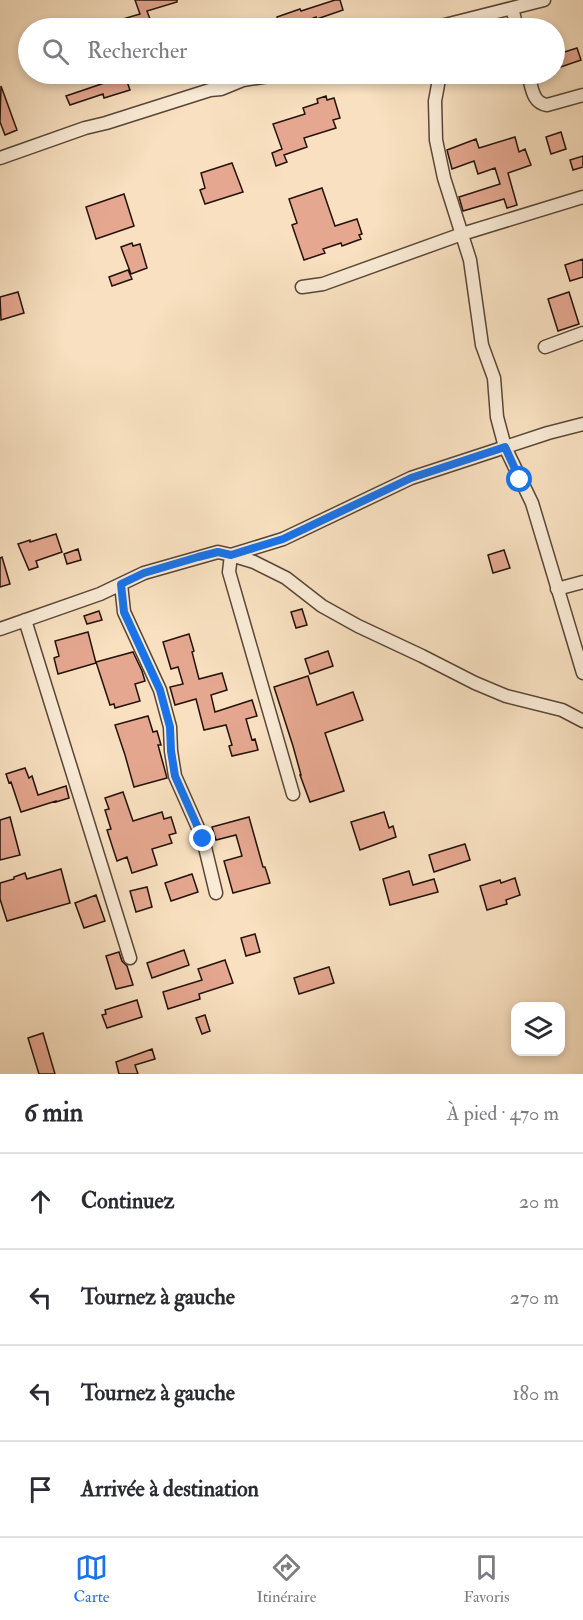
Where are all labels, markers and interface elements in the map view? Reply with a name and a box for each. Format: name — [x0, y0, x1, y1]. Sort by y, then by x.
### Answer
search box — [18, 18, 565, 84]
icon: search — [39, 35, 72, 68]
text: Rechercher — [87, 37, 187, 65]
route start — [506, 466, 532, 492]
route end — [189, 825, 215, 851]
map controls — [511, 1002, 565, 1056]
button: layers — [511, 1002, 565, 1056]
text: 6 min — [24, 1097, 83, 1129]
text: À pied · 470 m — [447, 1101, 559, 1126]
icon: ahead — [24, 1185, 57, 1218]
text: Continuez — [81, 1187, 174, 1215]
text: 20 m — [519, 1189, 559, 1214]
icon: left — [24, 1281, 57, 1314]
text: Tournez à gauche — [81, 1283, 235, 1311]
text: 270 m — [510, 1285, 559, 1310]
icon: left — [24, 1377, 57, 1410]
text: Tournez à gauche — [81, 1379, 235, 1407]
text: 180 m — [512, 1381, 559, 1406]
icon: arrive — [24, 1473, 57, 1506]
text: Arrivée à destination — [81, 1475, 259, 1503]
tab: Carte — [73, 1551, 110, 1607]
tab: Itinéraire — [256, 1551, 316, 1607]
tab: Favoris — [463, 1551, 510, 1607]

